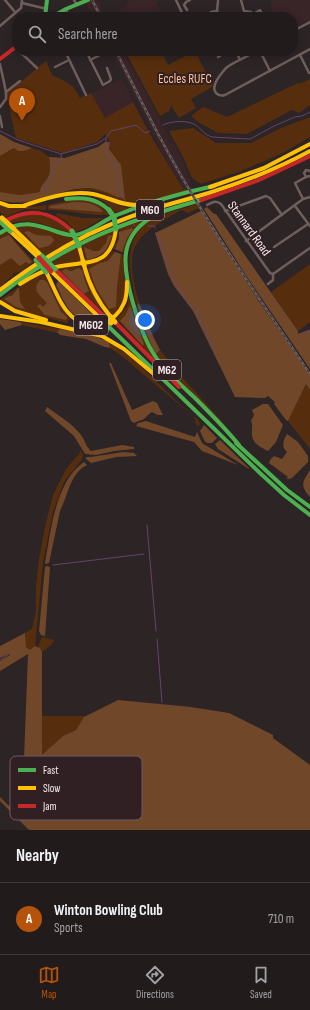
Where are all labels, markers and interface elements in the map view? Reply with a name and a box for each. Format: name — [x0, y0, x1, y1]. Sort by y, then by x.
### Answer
search box — [12, 12, 298, 56]
icon: search — [26, 23, 48, 45]
text: Search here — [58, 25, 118, 44]
park label: Eccles RUFC — [158, 71, 212, 87]
pin: A — [9, 88, 35, 121]
street label: Stannard Road — [224, 198, 274, 259]
road number: M60 — [136, 200, 164, 220]
your location — [135, 310, 155, 330]
road number: M602 — [74, 315, 108, 335]
road number: M62 — [153, 360, 181, 380]
legend — [10, 756, 142, 820]
text: Fast — [43, 764, 59, 777]
text: Slow — [43, 782, 60, 795]
text: Jam — [42, 800, 57, 813]
text: Nearby — [16, 846, 59, 866]
text: Winton Bowling Club — [54, 901, 163, 920]
text: A — [26, 911, 32, 927]
text: 710 m — [268, 911, 294, 927]
text: Sports — [54, 920, 83, 936]
tab: Map — [38, 964, 60, 1001]
tab: Directions — [136, 964, 174, 1001]
tab: Saved — [250, 964, 272, 1001]

